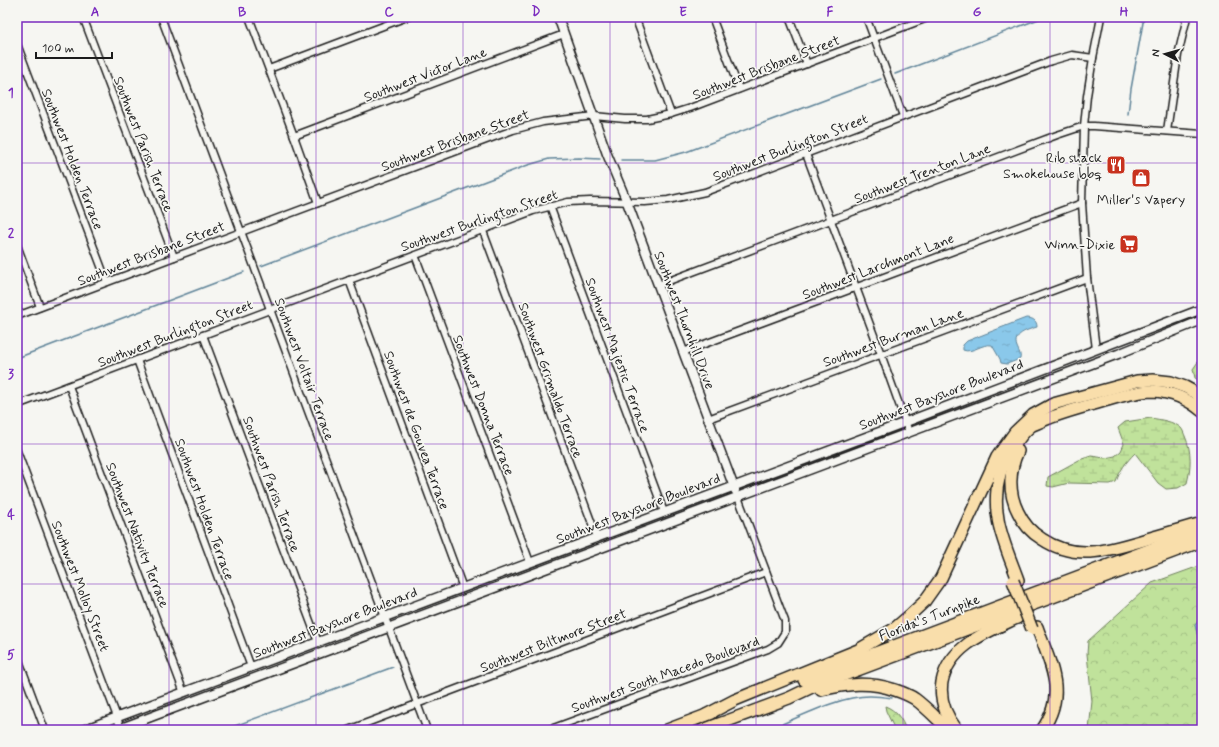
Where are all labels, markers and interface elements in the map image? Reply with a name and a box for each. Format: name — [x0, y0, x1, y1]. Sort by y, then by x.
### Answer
text: A — [91, 4, 99, 21]
text: B — [238, 4, 247, 21]
text: C — [384, 4, 394, 21]
text: D — [532, 4, 541, 21]
text: E — [679, 4, 687, 21]
text: F — [827, 4, 834, 21]
text: G — [973, 4, 982, 21]
text: H — [1120, 4, 1129, 21]
street label: Southwest Brisbane Street — [690, 31, 843, 104]
scale bar — [36, 34, 112, 60]
north arrow — [1145, 34, 1185, 74]
text: 100 m — [42, 41, 74, 57]
street label: Southwest Victor Lane — [361, 43, 490, 107]
text: N — [1149, 49, 1163, 57]
street label: Southwest Parish Terrace — [109, 74, 177, 215]
text: 1 — [8, 85, 14, 102]
street label: Southwest Holden Terrace — [37, 86, 107, 232]
street label: Southwest Brisbane Street — [379, 106, 532, 176]
street label: Southwest Burlington Street — [710, 110, 871, 188]
street label: Southwest Trenton Lane — [852, 140, 993, 208]
place label: Rib shack Smokehouse bbq — [1003, 149, 1102, 183]
restaurant icon: Rib shack Smokehouse bbq — [1105, 154, 1127, 176]
shop icon: Miller's Vapery — [1130, 167, 1152, 189]
street label: Southwest Burlington Street — [399, 186, 561, 258]
place label: Miller's Vapery — [1097, 191, 1185, 209]
street label: Southwest Brisbane Street — [75, 217, 228, 290]
text: 2 — [8, 225, 15, 242]
street label: Southwest Larchmont Lane — [800, 230, 957, 304]
supermarket icon: Winn-Dixie — [1118, 233, 1140, 255]
place label: Winn-Dixie — [1045, 236, 1115, 254]
street label: Southwest Thornhill Drive — [649, 249, 719, 392]
street label: Southwest Majestic Terrace — [581, 275, 654, 435]
street label: Southwest Burlington Street — [95, 296, 256, 374]
street label: Southwest Voltair Terrace — [270, 296, 338, 443]
street label: Southwest Grimaldo Terrace — [513, 300, 587, 461]
street label: Southwest Burman Lane — [821, 304, 966, 372]
street label: Southwest Donna Terrace — [448, 333, 518, 478]
street label: Southwest de Gouvea Terrace — [379, 349, 453, 512]
street label: Southwest Bayshore Boulevard — [857, 355, 1026, 435]
text: 3 — [8, 366, 14, 383]
street label: Southwest Parish Terrace — [238, 414, 304, 555]
street label: Southwest Holden Terrace — [170, 436, 238, 583]
street label: Southwest Nativity Terrace — [101, 460, 173, 611]
street label: Southwest Bayshore Boulevard — [554, 469, 723, 549]
text: 4 — [7, 507, 15, 524]
street label: Southwest Molloy Street — [47, 518, 113, 654]
street label: Southwest Bayshore Boulevard — [251, 583, 420, 663]
street label: Florida's Turnpike — [876, 590, 983, 645]
street label: Southwest Biltmore Street — [478, 605, 629, 677]
street label: Southwest South Macedo Boulevard — [569, 632, 762, 717]
text: 5 — [7, 647, 15, 664]

